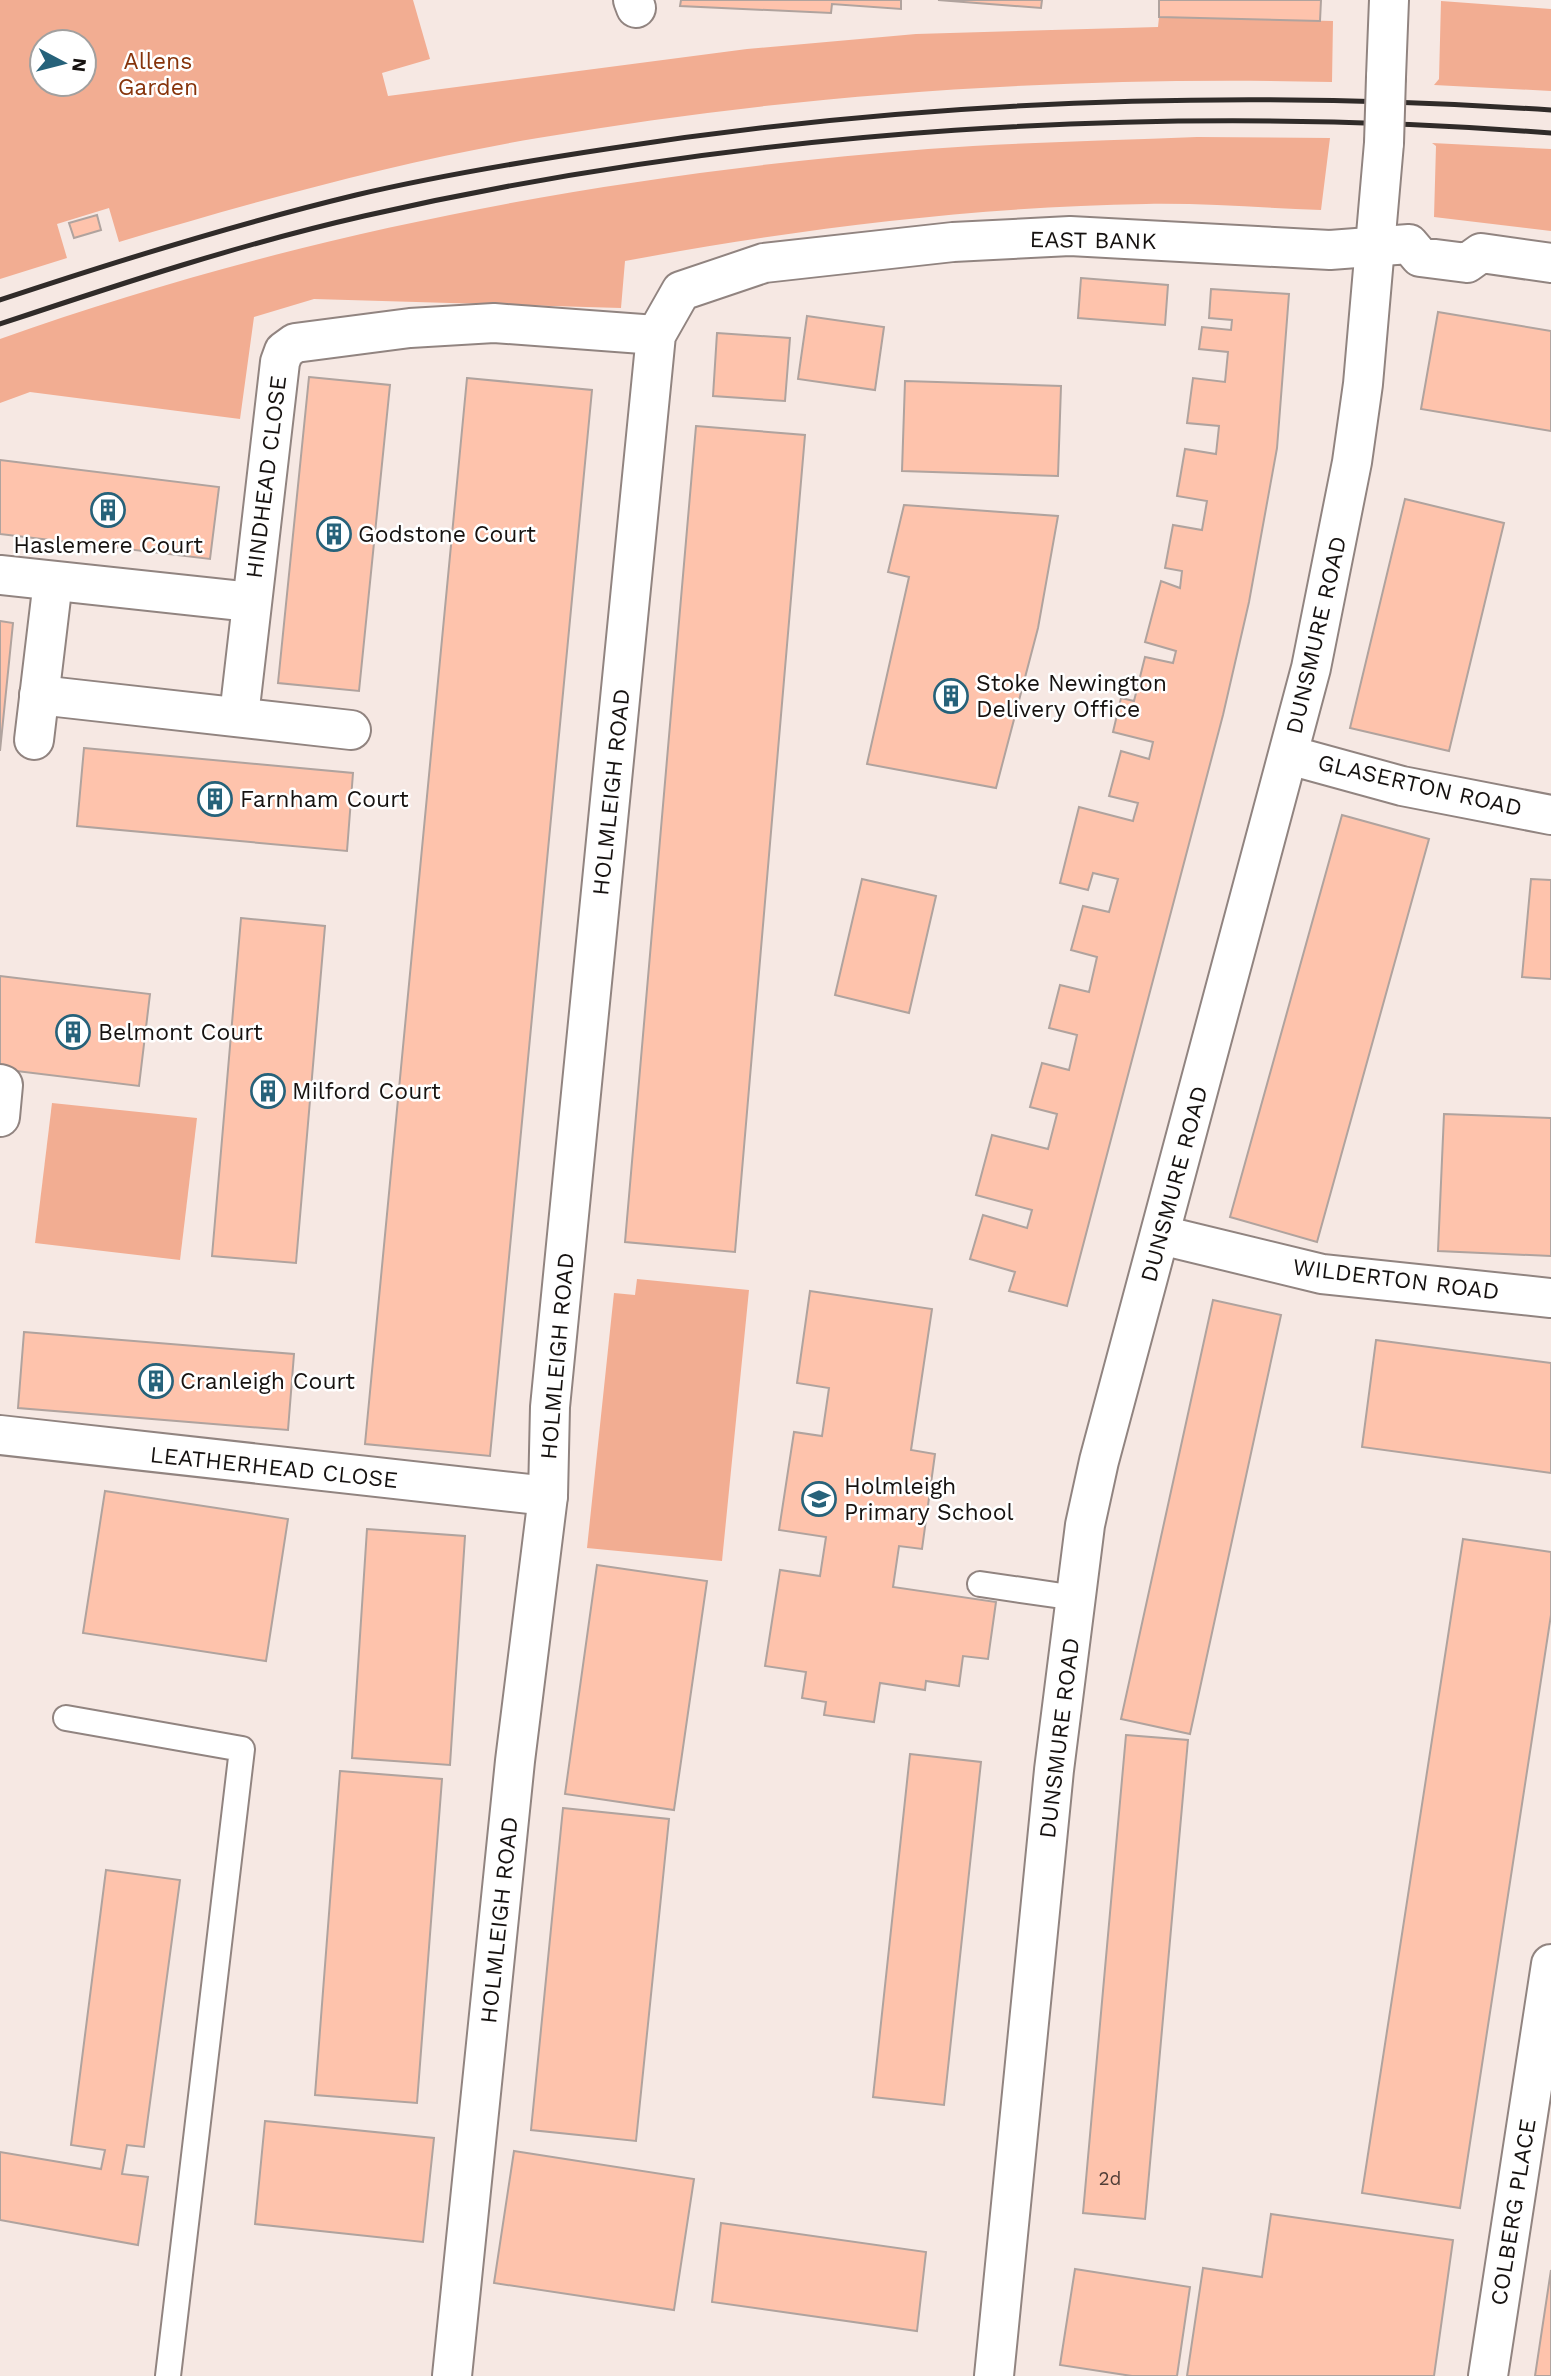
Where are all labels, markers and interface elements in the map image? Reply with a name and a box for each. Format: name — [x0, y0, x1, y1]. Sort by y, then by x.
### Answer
north arrow — [28, 28, 98, 98]
park label: Allens Garden — [118, 48, 198, 101]
text: N — [67, 57, 92, 73]
street label: EAST BANK — [1029, 226, 1157, 255]
street label: HINDHEAD CLOSE — [241, 374, 292, 580]
building icon: Haslemere Court — [89, 491, 127, 529]
building icon: Godstone Court — [315, 515, 353, 553]
place label: Godstone Court — [358, 521, 536, 548]
place label: Haslemere Court — [13, 532, 203, 559]
street label: DUNSMURE ROAD — [1281, 534, 1352, 736]
place label: Stoke Newington Delivery Office — [976, 670, 1167, 723]
building icon: Stoke Newington Delivery Office — [932, 677, 970, 715]
street label: HOLMLEIGH ROAD — [587, 687, 636, 897]
street label: GLASERTON ROAD — [1315, 749, 1525, 822]
building icon: Farnham Court — [196, 780, 234, 818]
place label: Farnham Court — [240, 786, 409, 813]
building icon: Belmont Court — [54, 1013, 92, 1051]
place label: Belmont Court — [98, 1019, 263, 1046]
building icon: Milford Court — [249, 1072, 287, 1110]
place label: Milford Court — [292, 1078, 441, 1105]
street label: DUNSMURE ROAD — [1135, 1083, 1214, 1285]
street label: HOLMLEIGH ROAD — [535, 1251, 580, 1461]
street label: WILDERTON ROAD — [1291, 1253, 1501, 1306]
building icon: Cranleigh Court — [137, 1362, 175, 1400]
place label: Cranleigh Court — [180, 1368, 355, 1395]
street label: LEATHERHEAD CLOSE — [149, 1441, 399, 1494]
place label: Holmleigh Primary School — [844, 1473, 1014, 1526]
school or university icon: Holmleigh Primary School — [800, 1480, 838, 1518]
street label: DUNSMURE ROAD — [1034, 1636, 1085, 1840]
street label: HOLMLEIGH ROAD — [475, 1815, 524, 2025]
street label: COLBERG PLACE — [1485, 2117, 1542, 2308]
house number: 2d — [1099, 2167, 1122, 2190]

